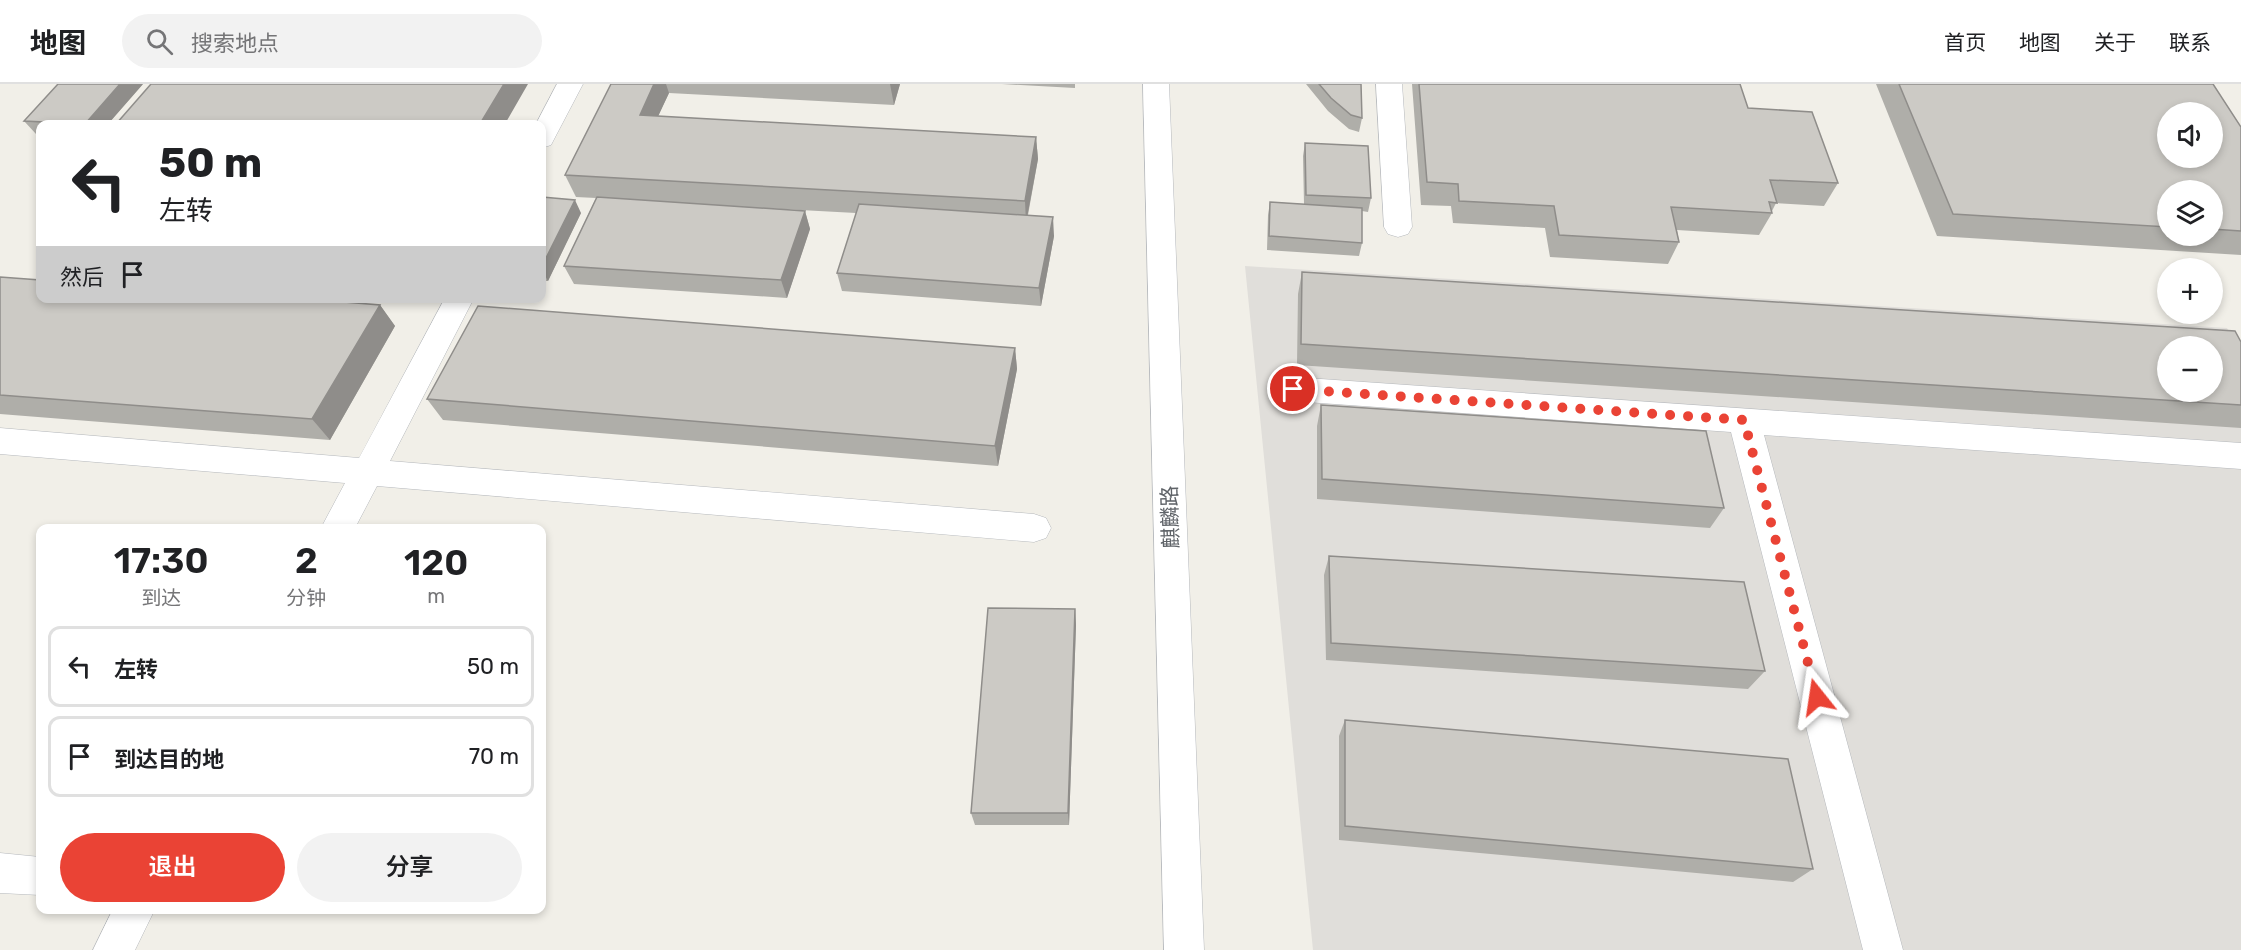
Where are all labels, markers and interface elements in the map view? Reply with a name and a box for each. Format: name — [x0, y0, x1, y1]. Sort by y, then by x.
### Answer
search box — [122, 14, 542, 68]
icon: search — [143, 25, 176, 58]
text: 地图 — [30, 27, 86, 60]
text: 搜索地点 — [191, 30, 279, 57]
text: 首页 — [1944, 30, 1986, 55]
text: 地图 — [2019, 30, 2061, 55]
text: 关于 — [2094, 30, 2136, 55]
text: 联系 — [2169, 30, 2211, 55]
map controls — [2157, 102, 2223, 402]
button: sound — [2157, 102, 2223, 168]
text: 50 m — [159, 138, 262, 188]
icon: left — [60, 144, 138, 222]
button: layers — [2157, 180, 2223, 246]
text: 左转 — [159, 195, 213, 227]
icon: arrive — [116, 258, 149, 291]
button: + — [2157, 258, 2223, 324]
text: 然后 — [60, 264, 104, 291]
button: − — [2157, 336, 2223, 402]
pin — [1267, 363, 1318, 414]
icon: arrive — [1276, 372, 1309, 405]
street label: 麒麟路 — [1156, 485, 1184, 549]
text: 17:30 — [114, 539, 209, 582]
text: 2 — [295, 539, 318, 582]
text: 120 — [404, 541, 468, 584]
text: m — [427, 584, 445, 608]
text: 到达 — [141, 586, 181, 610]
text: 分钟 — [286, 586, 326, 610]
icon: left — [63, 650, 96, 683]
text: 50 m — [467, 653, 519, 680]
text: 左转 — [114, 656, 158, 683]
position arrow — [1785, 665, 1849, 729]
icon: arrive — [63, 740, 96, 773]
text: 70 m — [469, 743, 519, 770]
text: 到达目的地 — [114, 746, 224, 773]
button: 退出 — [60, 833, 285, 902]
button: 分享 — [297, 833, 522, 902]

